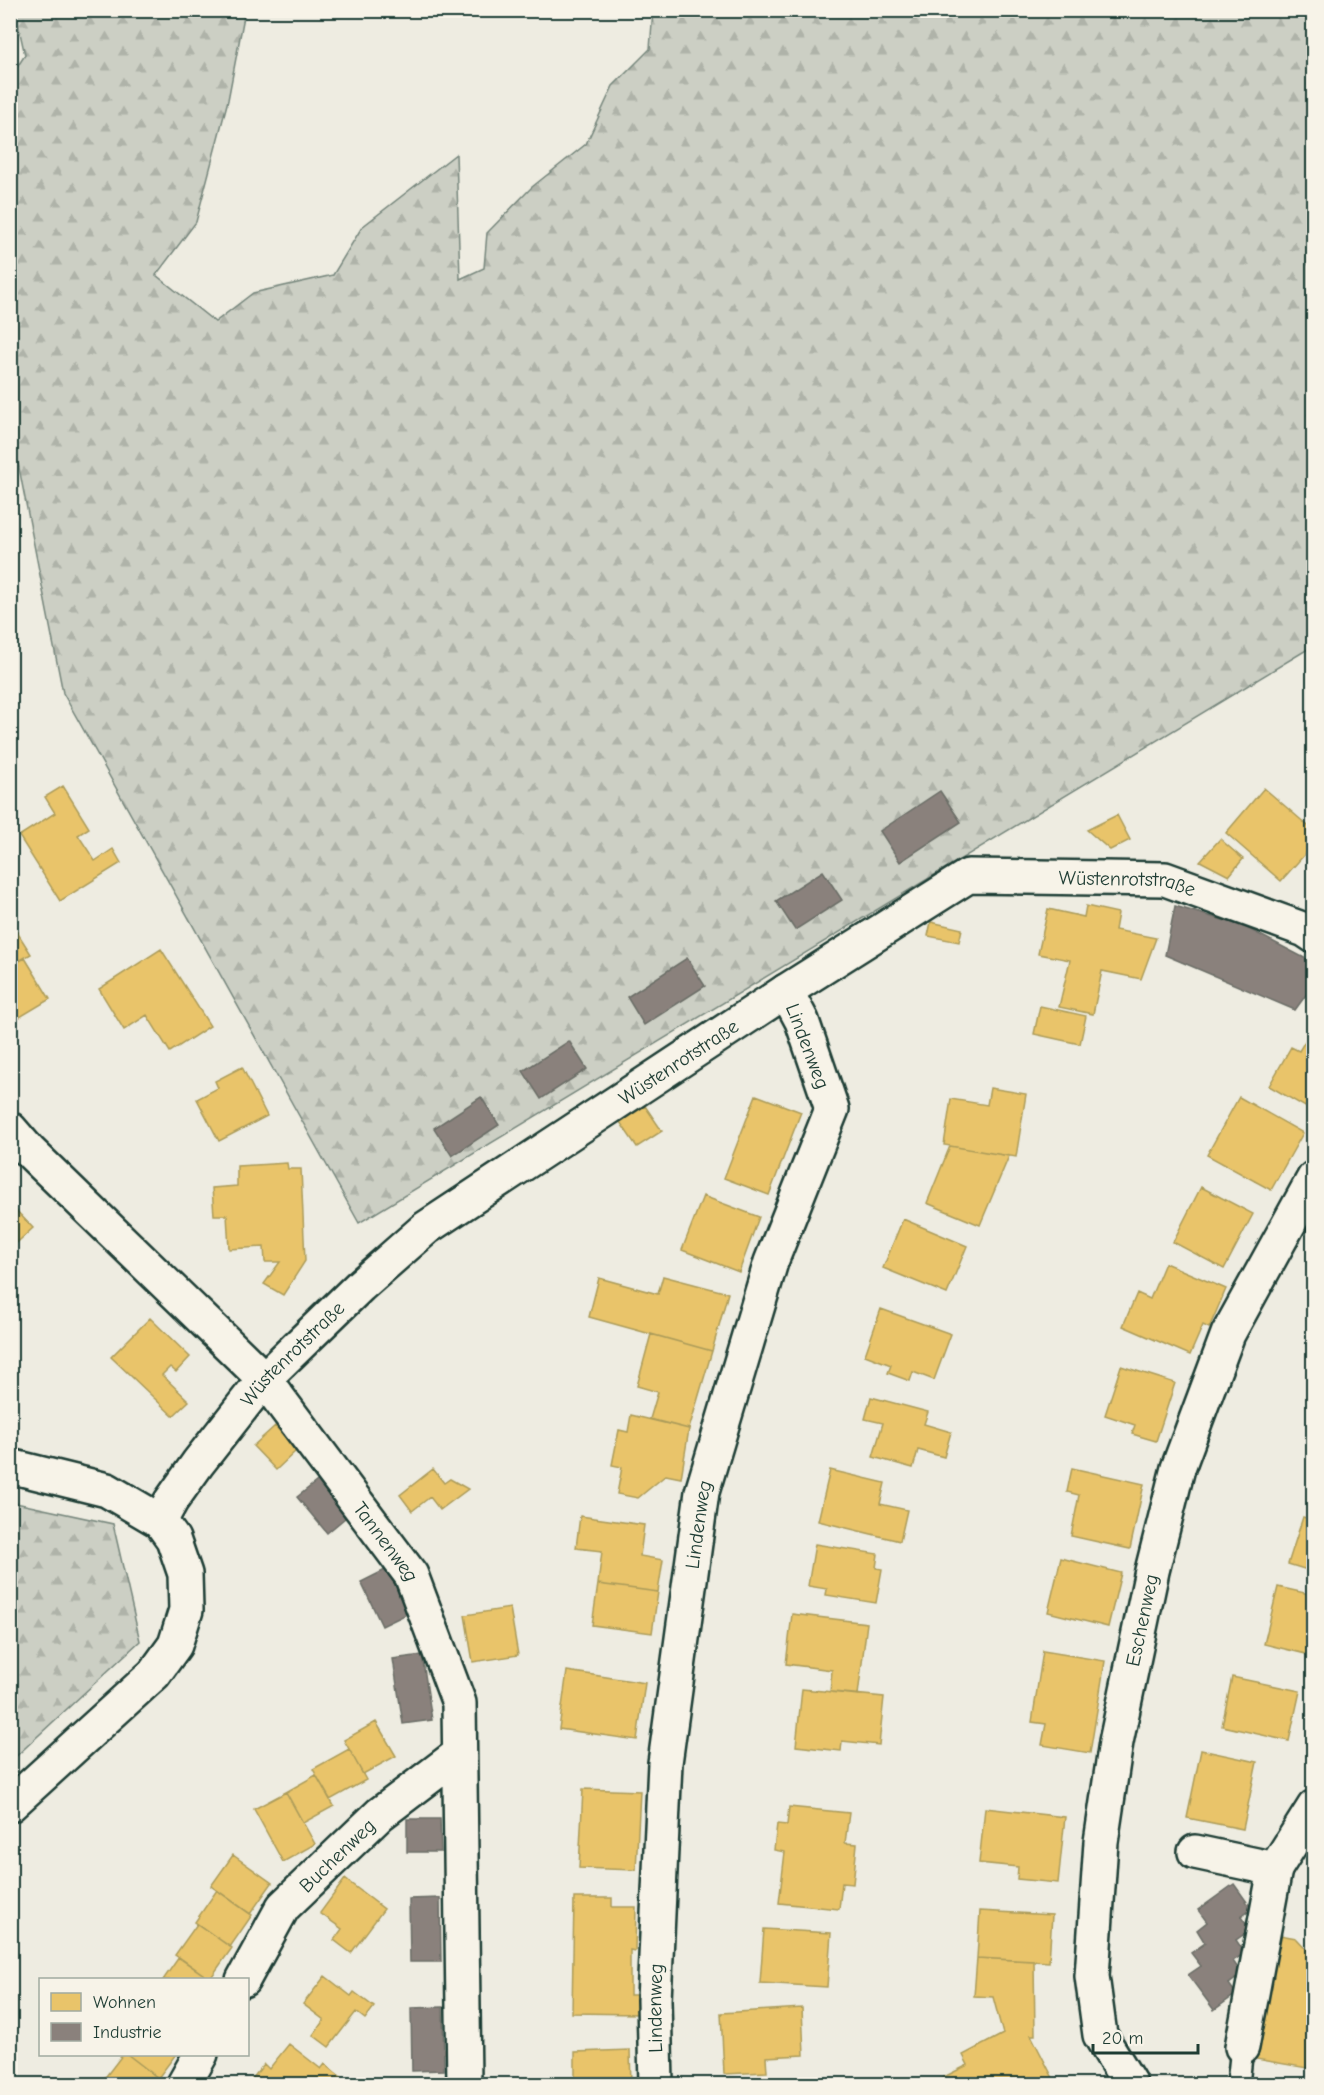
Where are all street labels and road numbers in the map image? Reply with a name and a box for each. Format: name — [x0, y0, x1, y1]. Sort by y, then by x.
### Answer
street label: Wüstenrotstraße — [1059, 866, 1199, 901]
street label: Lindenweg — [781, 1000, 834, 1092]
street label: Wüstenrotstraße — [615, 1015, 743, 1110]
street label: Wüstenrotstraße — [236, 1297, 349, 1411]
street label: Lindenweg — [681, 1477, 717, 1570]
street label: Tannenweg — [348, 1497, 423, 1585]
street label: Eschenweg — [1121, 1572, 1163, 1669]
street label: Buchenweg — [295, 1814, 380, 1897]
street label: Lindenweg — [643, 1963, 668, 2053]

